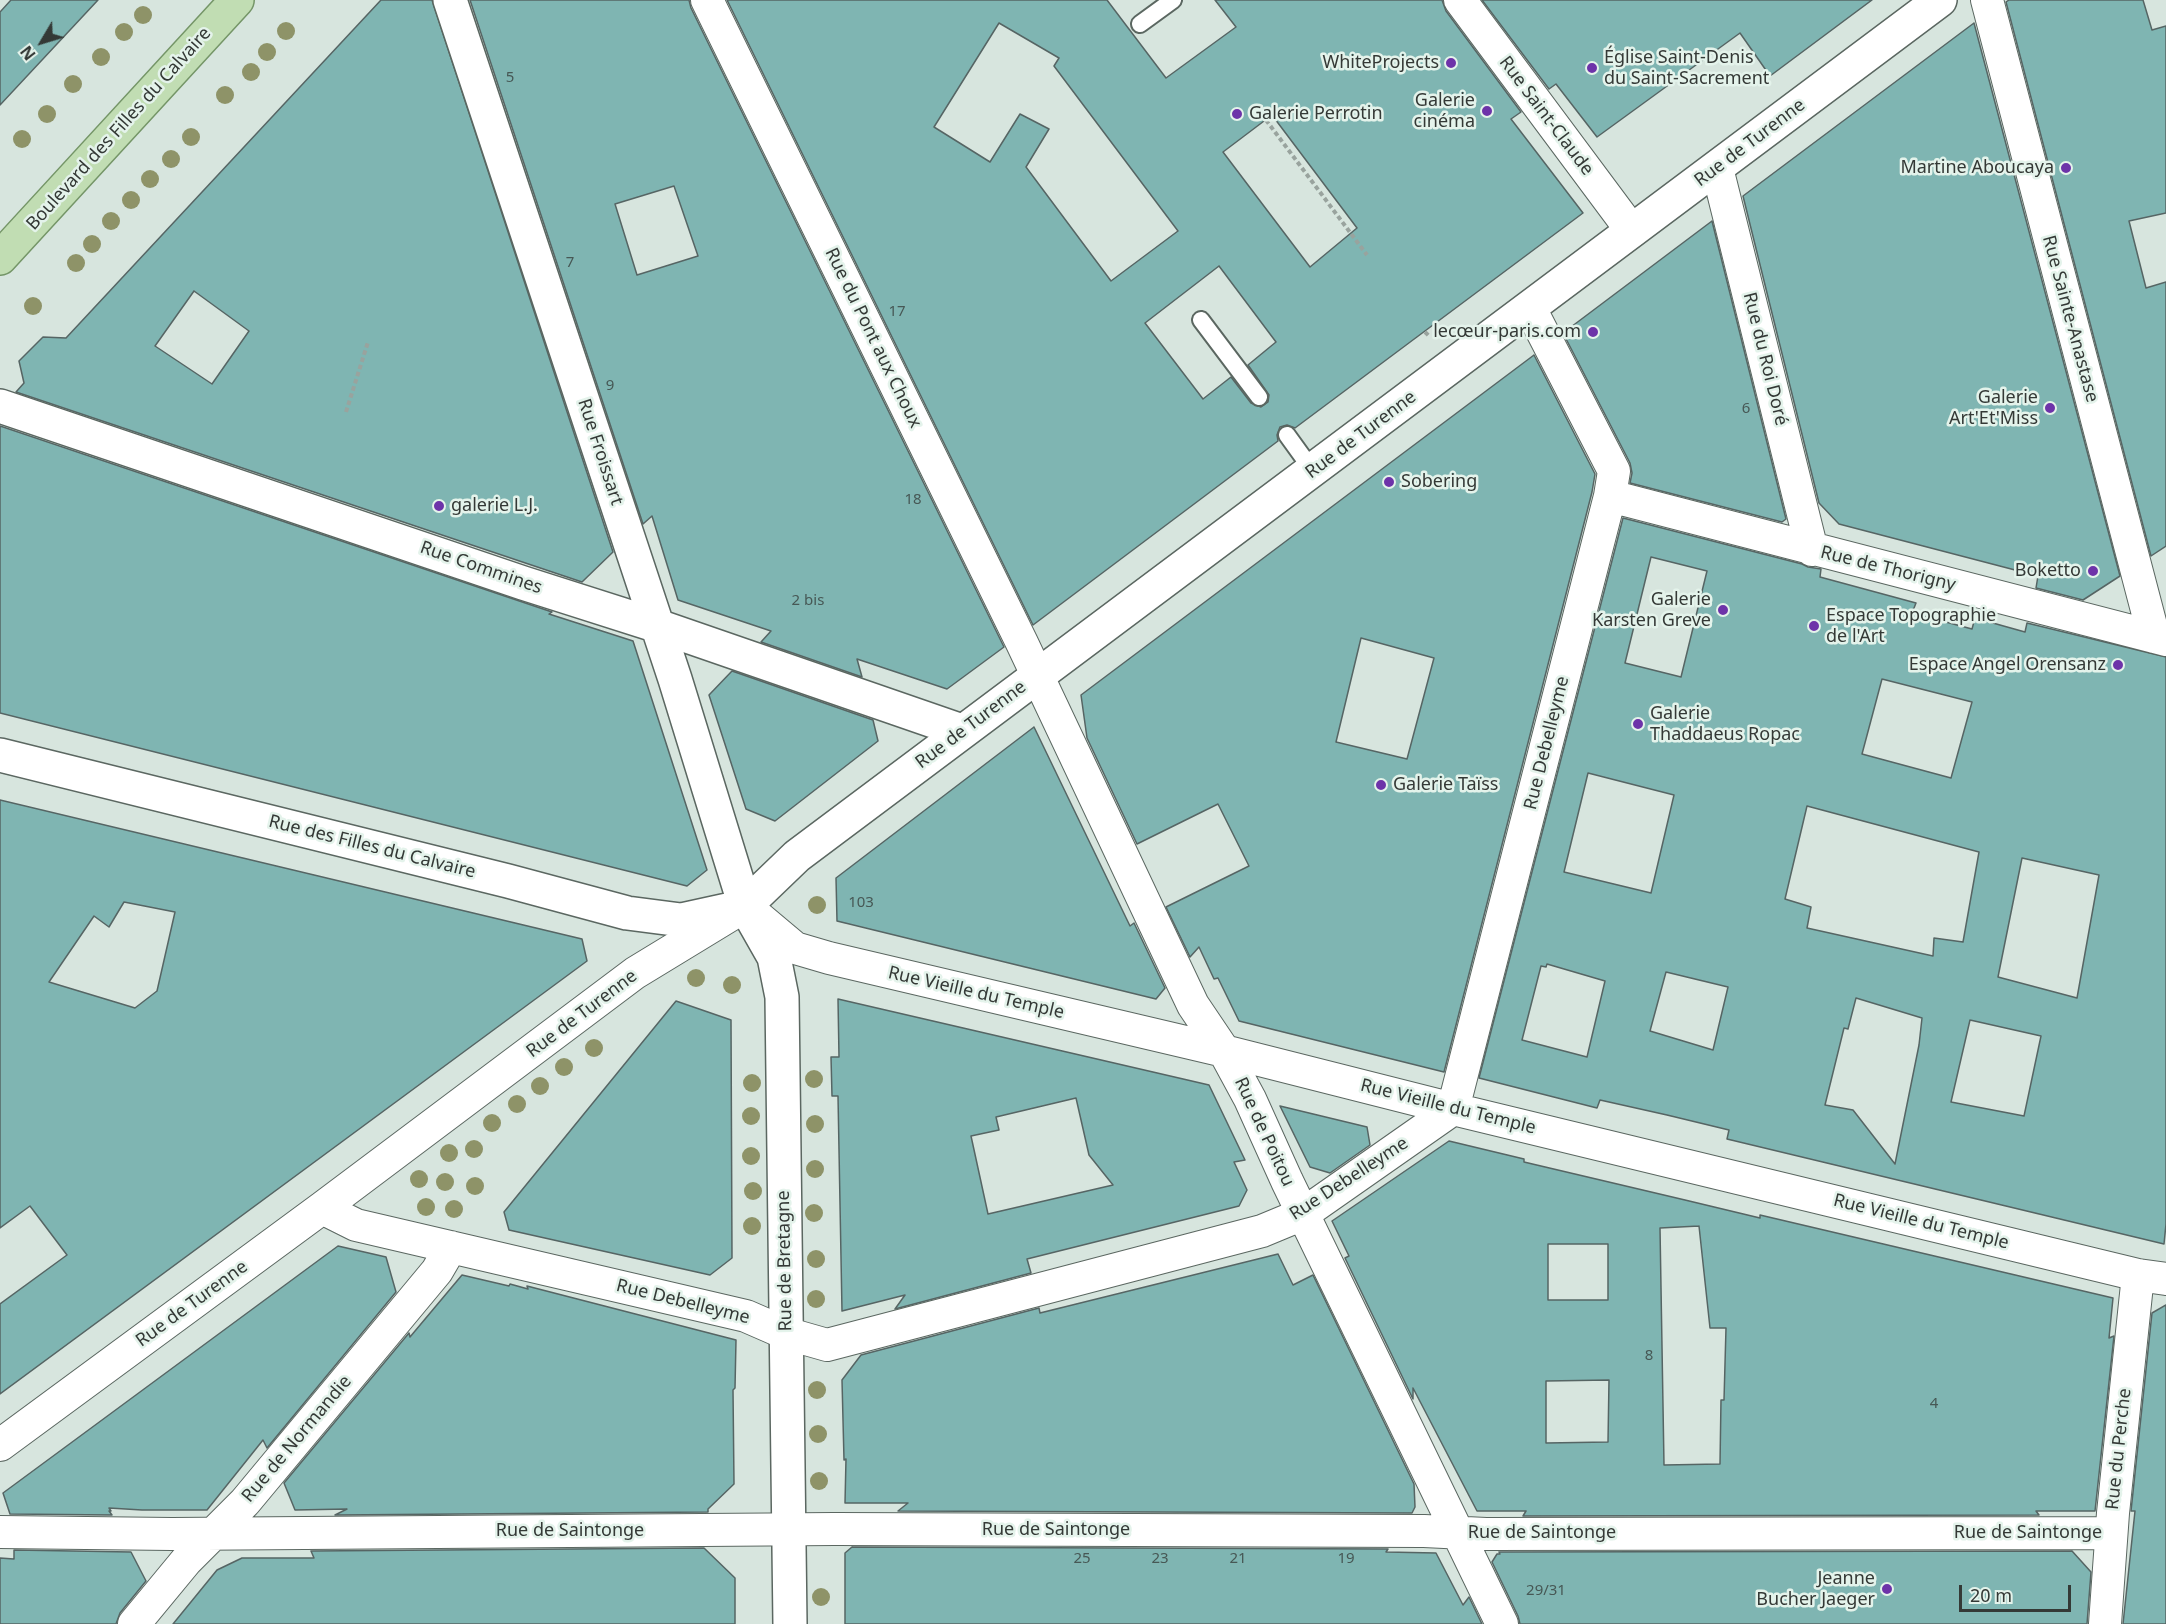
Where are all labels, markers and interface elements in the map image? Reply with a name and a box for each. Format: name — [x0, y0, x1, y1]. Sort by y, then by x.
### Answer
north arrow — [12, 12, 72, 72]
street label: Boulevard des Filles du Calvaire — [22, 23, 216, 235]
text: N — [15, 41, 40, 65]
place label: Église Saint-Denis du Saint-Sacrement — [1604, 47, 1769, 90]
place label: WhiteProjects — [1322, 52, 1439, 74]
street label: Rue Saint-Claude — [1494, 52, 1598, 180]
marker: WhiteProjects — [1444, 56, 1458, 70]
marker: Église Saint-Denis du Saint-Sacrement — [1585, 61, 1599, 75]
house number: 5 — [506, 69, 514, 87]
place label: Galerie cinéma — [1414, 90, 1475, 132]
street label: Rue de Turenne — [1690, 94, 1810, 192]
place label: Galerie Perrotin — [1249, 103, 1383, 125]
marker: Galerie cinéma — [1480, 104, 1494, 118]
marker: Galerie Perrotin — [1230, 107, 1244, 121]
place label: Martine Aboucaya — [1900, 157, 2054, 179]
marker: Martine Aboucaya — [2059, 161, 2073, 175]
street label: Rue Sainte-Anastase — [2037, 233, 2103, 405]
street label: Rue du Pont aux Choux — [820, 244, 926, 432]
house number: 7 — [566, 254, 574, 272]
street label: Rue du Roi Doré — [1738, 290, 1792, 428]
house number: 17 — [888, 303, 906, 321]
place label: lecœur-paris.com — [1433, 321, 1581, 343]
marker: lecœur-paris.com — [1586, 325, 1600, 339]
house number: 9 — [606, 377, 614, 395]
street label: Rue de Turenne — [1301, 386, 1421, 484]
place label: Galerie Art'Et'Miss — [1949, 387, 2038, 430]
street label: Rue Froissart — [573, 396, 627, 508]
house number: 6 — [1742, 400, 1750, 418]
marker: Galerie Art'Et'Miss — [2043, 401, 2057, 415]
place label: Sobering — [1401, 471, 1477, 493]
marker: Sobering — [1382, 475, 1396, 489]
house number: 18 — [904, 491, 922, 509]
place label: galerie L.J. — [451, 495, 538, 517]
marker: galerie L.J. — [432, 499, 446, 513]
street label: Rue Commines — [417, 537, 545, 599]
street label: Rue de Thorigny — [1818, 542, 1958, 596]
place label: Boketto — [2015, 560, 2081, 582]
marker: Boketto — [2086, 564, 2100, 578]
place label: Galerie Karsten Greve — [1592, 589, 1711, 632]
house number: 2 bis — [792, 592, 824, 610]
marker: Galerie Karsten Greve — [1716, 603, 1730, 617]
place label: Espace Topographie de l'Art — [1826, 605, 1996, 648]
marker: Espace Topographie de l'Art — [1807, 619, 1821, 633]
place label: Espace Angel Orensanz — [1909, 654, 2106, 676]
marker: Espace Angel Orensanz — [2111, 658, 2125, 672]
street label: Rue Debelleyme — [1520, 674, 1574, 812]
street label: Rue de Turenne — [911, 676, 1031, 774]
place label: Galerie Thaddaeus Ropac — [1650, 703, 1800, 746]
marker: Galerie Thaddaeus Ropac — [1631, 717, 1645, 731]
place label: Galerie Taïss — [1393, 774, 1498, 796]
marker: Galerie Taïss — [1374, 778, 1388, 792]
street label: Rue des Filles du Calvaire — [266, 811, 478, 883]
house number: 103 — [848, 894, 874, 912]
street label: Rue Vieille du Temple — [886, 962, 1066, 1024]
street label: Rue de Turenne — [522, 965, 642, 1063]
street label: Rue de Poitou — [1229, 1074, 1299, 1190]
street label: Rue Vieille du Temple — [1358, 1075, 1538, 1139]
street label: Rue Debelleyme — [1286, 1133, 1412, 1225]
street label: Rue de Bretagne — [773, 1190, 797, 1332]
street label: Rue Vieille du Temple — [1831, 1190, 2011, 1254]
street label: Rue de Turenne — [132, 1256, 252, 1352]
street label: Rue Debelleyme — [614, 1275, 752, 1329]
house number: 8 — [1645, 1347, 1653, 1365]
street label: Rue de Normandie — [238, 1371, 356, 1507]
street label: Rue du Perche — [2102, 1387, 2136, 1511]
house number: 4 — [1930, 1395, 1938, 1413]
street label: Rue de Saintonge — [982, 1519, 1130, 1541]
street label: Rue de Saintonge — [496, 1520, 644, 1542]
street label: Rue de Saintonge — [1468, 1522, 1616, 1544]
street label: Rue de Saintonge — [1954, 1522, 2102, 1544]
house number: 25 — [1073, 1550, 1091, 1568]
house number: 23 — [1151, 1550, 1169, 1568]
house number: 21 — [1229, 1550, 1247, 1568]
house number: 19 — [1337, 1550, 1355, 1568]
place label: Jeanne Bucher Jaeger — [1756, 1568, 1875, 1610]
scale bar — [1962, 1573, 2074, 1611]
house number: 29/31 — [1526, 1582, 1566, 1600]
marker: Jeanne Bucher Jaeger — [1880, 1582, 1894, 1596]
text: 20 m — [1970, 1583, 2012, 1607]

